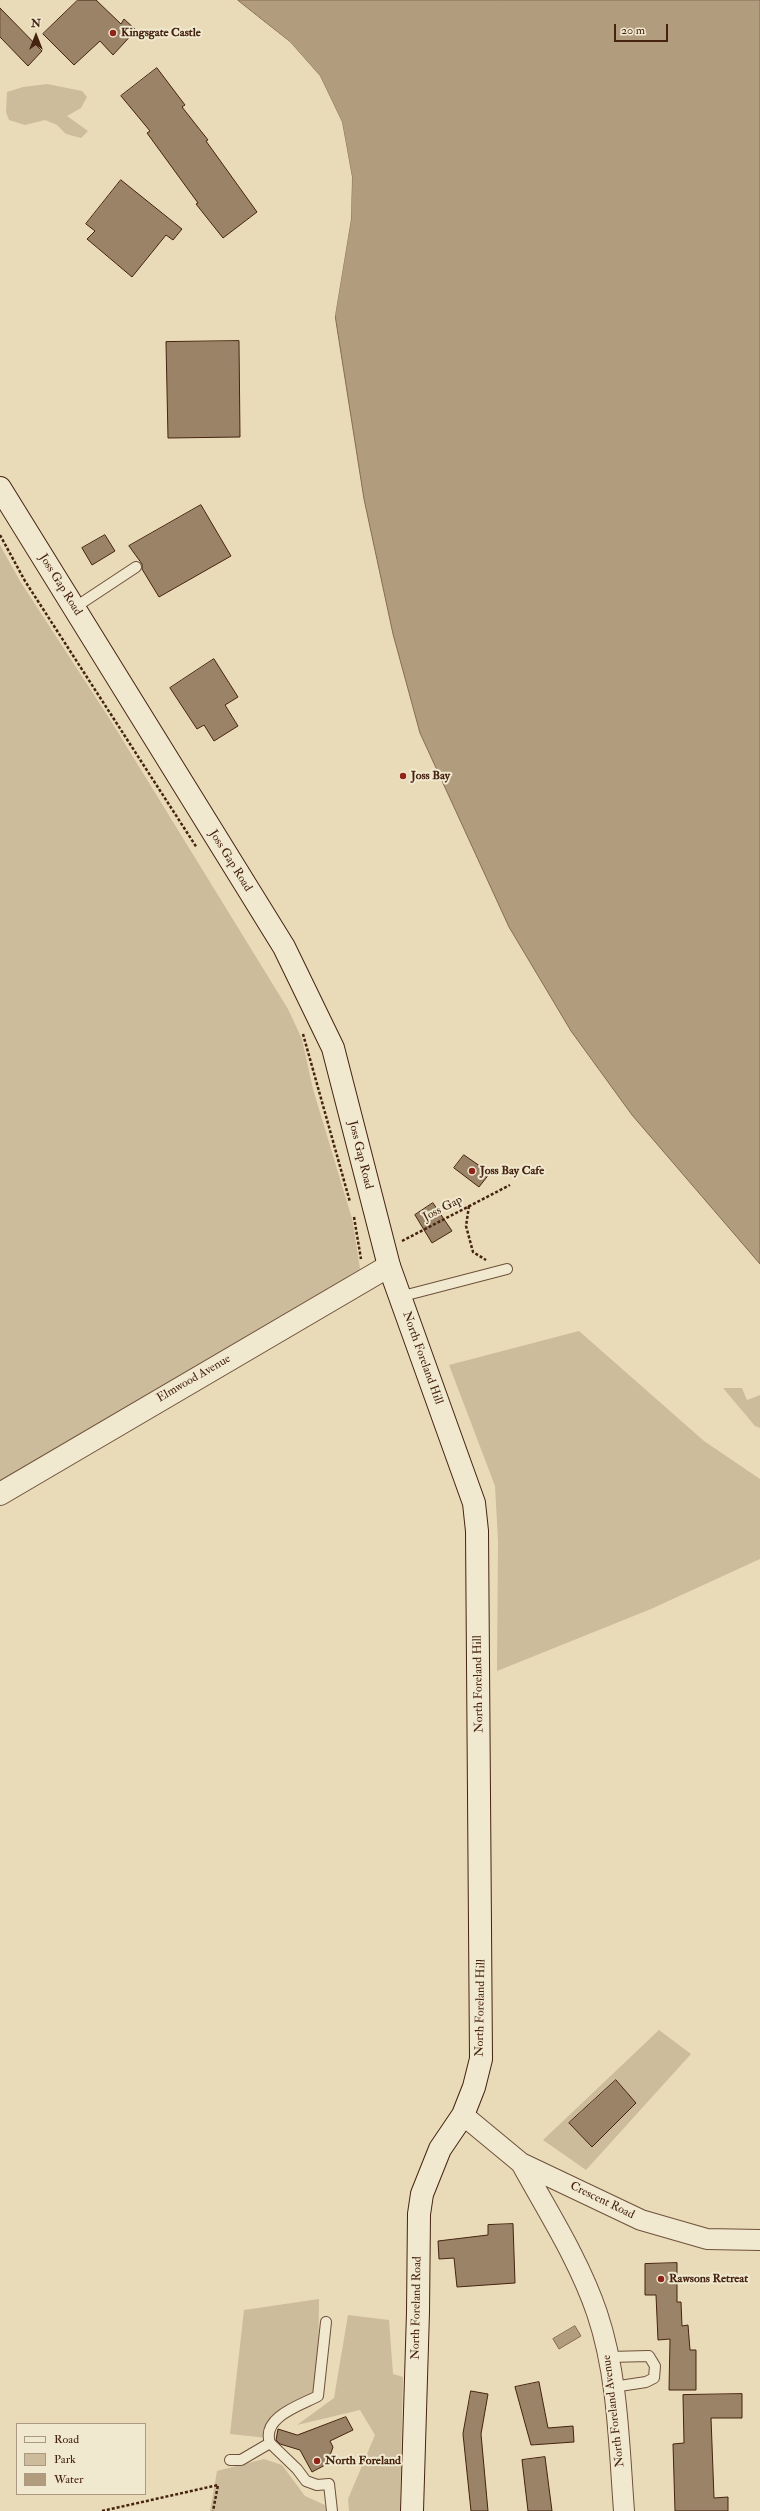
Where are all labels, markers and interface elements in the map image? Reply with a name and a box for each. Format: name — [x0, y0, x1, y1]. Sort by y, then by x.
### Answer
north arrow — [16, 16, 56, 56]
scale bar — [616, 16, 670, 42]
text: N — [31, 17, 41, 30]
text: 20 m — [621, 23, 645, 38]
place label: Kingsgate Castle — [121, 26, 201, 40]
marker: Kingsgate Castle — [108, 28, 118, 38]
street label: Joss Gap Road — [35, 552, 85, 618]
place label: Joss Bay — [411, 769, 450, 783]
marker: Joss Bay — [398, 771, 408, 781]
street label: Joss Gap Road — [205, 828, 255, 894]
street label: Joss Gap Road — [345, 1119, 375, 1191]
place label: Joss Bay Cafe — [480, 1164, 544, 1178]
marker: Joss Bay Cafe — [467, 1166, 477, 1176]
street label: Joss Gap — [421, 1193, 465, 1225]
street label: North Foreland Hill — [399, 1310, 445, 1406]
street label: Elmwood Avenue — [154, 1352, 234, 1406]
street label: North Foreland Hill — [471, 1635, 487, 1733]
street label: North Foreland Hill — [473, 1959, 489, 2057]
street label: Crescent Road — [568, 2179, 636, 2223]
street label: North Foreland Road — [409, 2256, 425, 2360]
place label: Rawsons Retreat — [669, 2272, 748, 2286]
marker: Rawsons Retreat — [656, 2274, 666, 2284]
street label: North Foreland Avenue — [600, 2354, 628, 2468]
legend — [16, 2423, 146, 2495]
text: Road — [54, 2432, 79, 2447]
text: Park — [54, 2452, 76, 2467]
place label: North Foreland — [325, 2454, 401, 2468]
marker: North Foreland — [312, 2456, 322, 2466]
text: Water — [54, 2472, 83, 2487]

